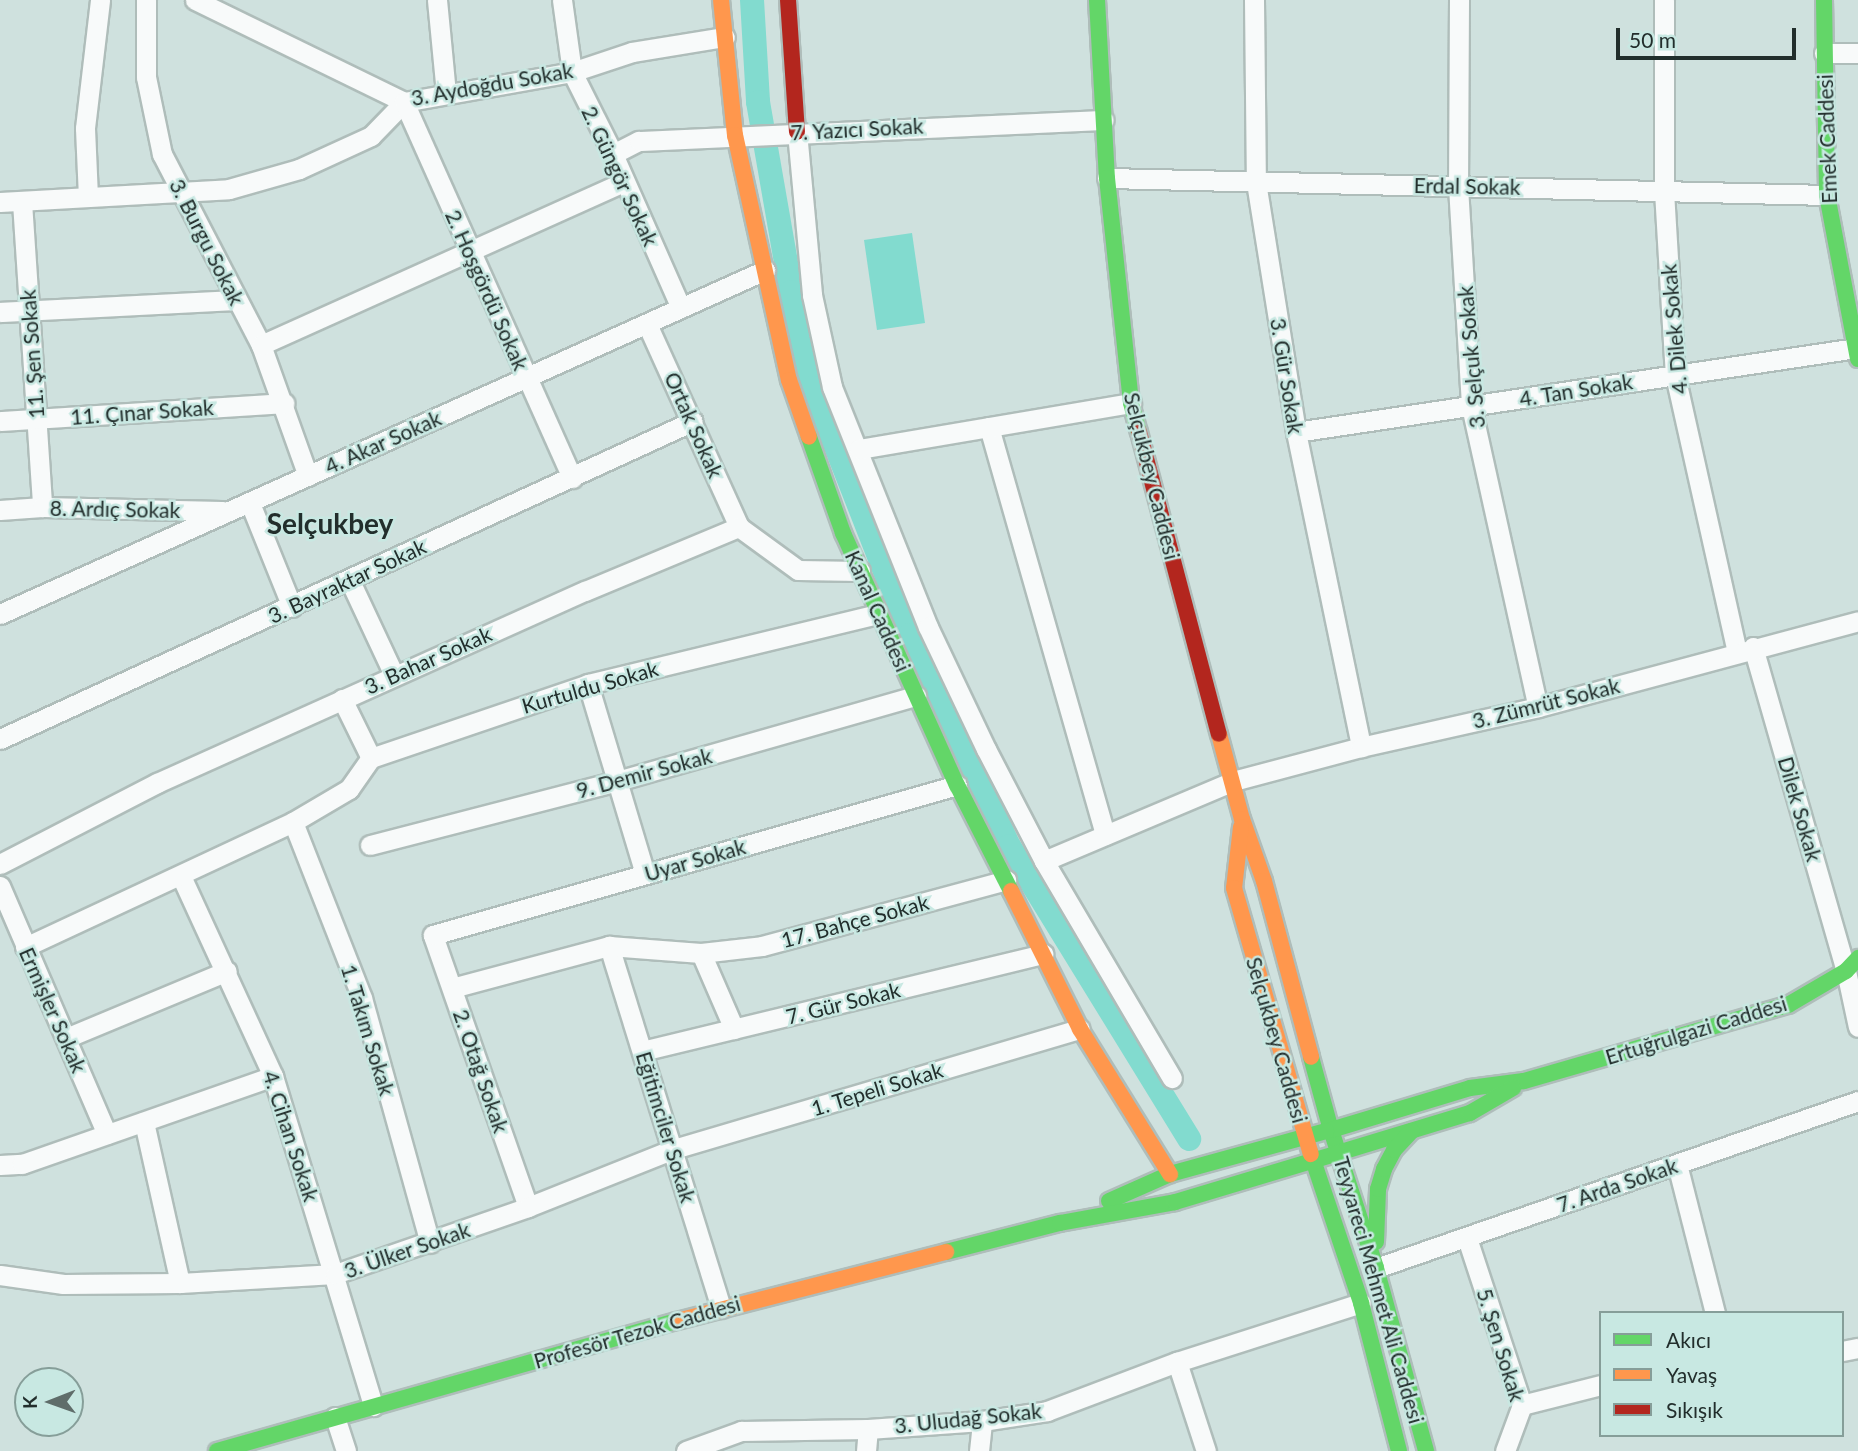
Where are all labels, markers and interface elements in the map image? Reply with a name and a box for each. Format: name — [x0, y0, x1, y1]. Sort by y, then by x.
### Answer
scale bar — [1620, 14, 1800, 58]
text: 50 m — [1629, 27, 1676, 52]
street label: 3. Aydoğdu Sokak — [409, 57, 575, 111]
street label: Emek Caddesi — [1812, 74, 1842, 204]
street label: 2. Güngör Sokak — [577, 102, 663, 250]
street label: 7. Yazıcı Sokak — [790, 113, 924, 145]
street label: Erdal Sokak — [1413, 172, 1521, 200]
street label: 3. Burgu Sokak — [164, 175, 250, 309]
street label: 2. Hoşgördü Sokak — [440, 206, 534, 374]
street label: 4. Dilek Sokak — [1656, 263, 1692, 395]
street label: 3. Selçuk Sokak — [1452, 285, 1490, 429]
street label: 11. Şen Sokak — [15, 289, 49, 419]
street label: 3. Gür Sokak — [1265, 316, 1309, 436]
street label: Ortak Sokak — [659, 368, 729, 482]
street label: 4. Tan Sokak — [1517, 369, 1635, 411]
street label: Selçukbey Caddesi — [1119, 390, 1185, 562]
street label: 11. Çınar Sokak — [69, 394, 215, 430]
street label: 4. Akar Sokak — [320, 405, 446, 479]
street label: 8. Ardıç Sokak — [49, 495, 181, 523]
district label: Selçukbey — [267, 506, 393, 540]
street label: 3. Bayraktar Sokak — [264, 533, 430, 629]
street label: Kanal Caddesi — [840, 547, 916, 675]
street label: 3. Bahar Sokak — [361, 621, 495, 699]
street label: Kurtuldu Sokak — [519, 655, 661, 719]
street label: 3. Zümrüt Sokak — [1470, 673, 1622, 733]
street label: 9. Demir Sokak — [573, 743, 715, 803]
street label: Dilek Sokak — [1773, 754, 1827, 864]
street label: Uyar Sokak — [641, 834, 749, 886]
street label: 17. Bahçe Sokak — [779, 889, 931, 953]
street label: Ermişler Sokak — [14, 943, 92, 1077]
street label: Selçukbey Caddesi — [1241, 954, 1313, 1126]
street label: 1. Takım Sokak — [336, 961, 400, 1099]
street label: 7. Gür Sokak — [783, 977, 903, 1029]
street label: Ertuğrulgazi Caddesi — [1602, 990, 1790, 1070]
street label: 2. Otağ Sokak — [448, 1006, 514, 1136]
street label: Eğitimciler Sokak — [631, 1048, 701, 1206]
street label: 1. Tepeli Sokak — [808, 1057, 946, 1121]
street label: 4. Cihan Sokak — [258, 1068, 324, 1204]
street label: 7. Arda Sokak — [1553, 1152, 1681, 1218]
street label: Teyyareci Mehmet Ali Caddesi — [1329, 1153, 1429, 1427]
street label: 3. Ülker Sokak — [341, 1217, 473, 1283]
street label: 5. Şen Sokak — [1472, 1285, 1530, 1405]
street label: Profesör Tezok Caddesi — [530, 1290, 744, 1374]
legend — [1599, 1311, 1844, 1437]
text: Akıcı — [1666, 1327, 1711, 1352]
text: Yavaş — [1666, 1362, 1717, 1387]
north arrow — [14, 1367, 84, 1437]
text: K — [18, 1396, 41, 1409]
text: Sıkışık — [1666, 1397, 1723, 1422]
street label: 3. Uludağ Sokak — [893, 1398, 1043, 1438]

